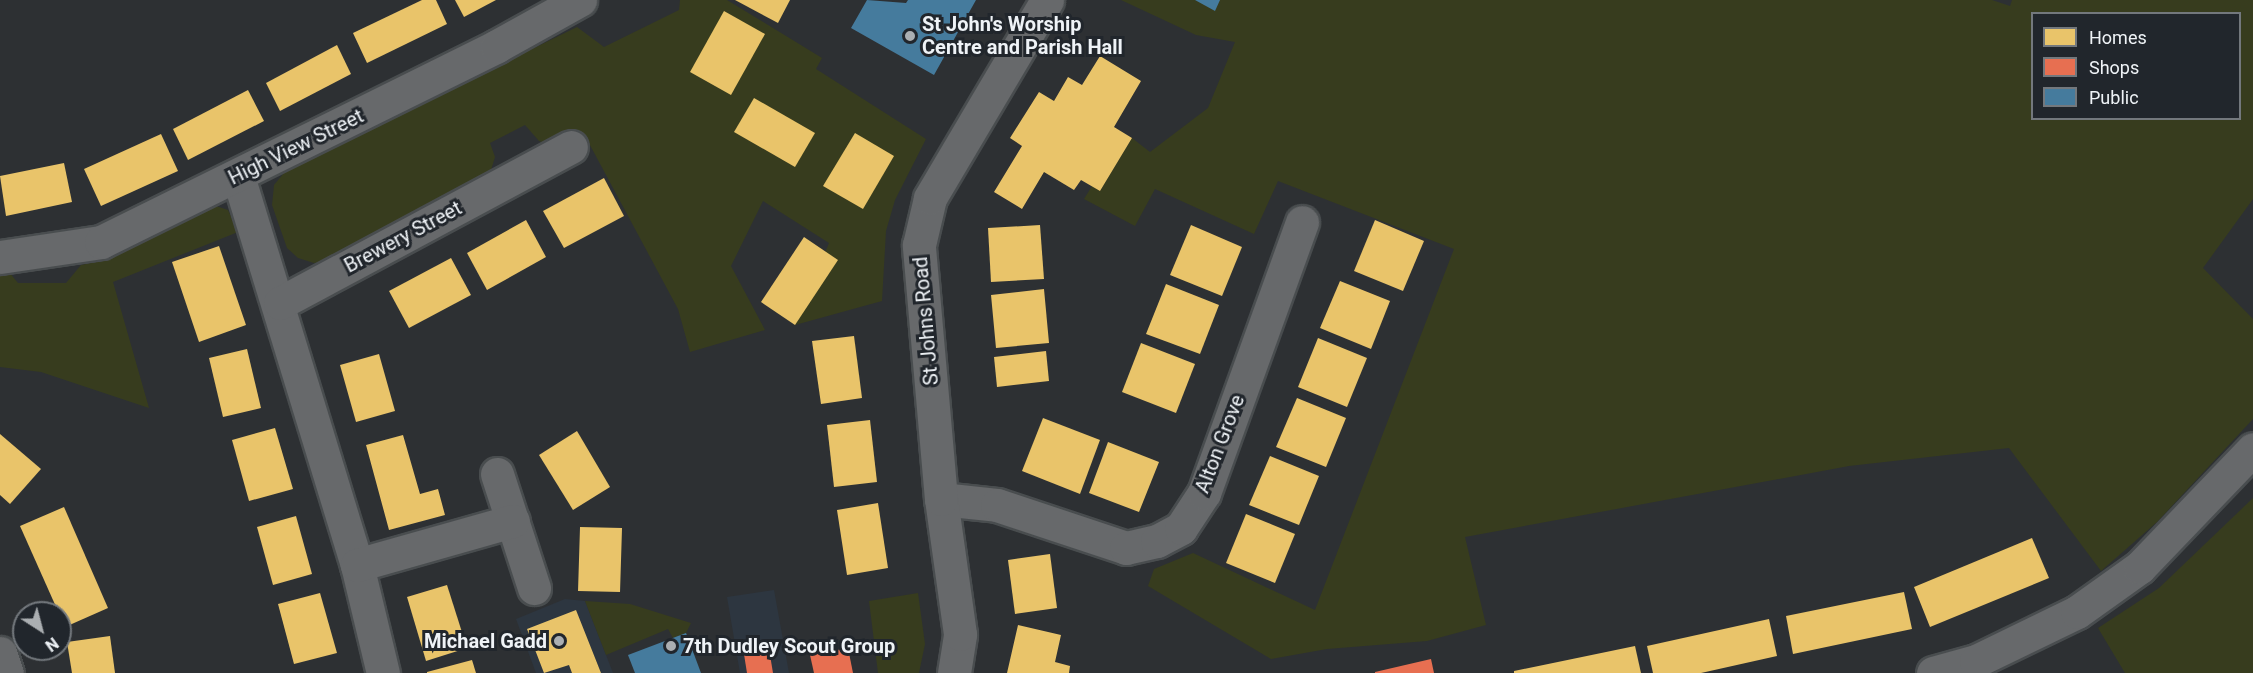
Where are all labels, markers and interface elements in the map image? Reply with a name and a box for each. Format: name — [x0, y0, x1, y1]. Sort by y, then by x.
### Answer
legend — [2031, 12, 2241, 120]
place label: St John's Worship Centre and Parish Hall — [922, 13, 1123, 60]
text: Homes — [2089, 27, 2147, 48]
marker: St John's Worship Centre and Parish Hall — [903, 29, 917, 43]
text: Shops — [2089, 57, 2139, 78]
text: Public — [2089, 87, 2139, 108]
street label: High View Street — [225, 104, 367, 190]
street label: Brewery Street — [340, 196, 466, 278]
street label: St Johns Road — [908, 256, 944, 386]
street label: Alton Grove — [1190, 391, 1250, 497]
north arrow — [12, 601, 72, 661]
place label: Michael Gadd — [424, 629, 547, 653]
text: N — [42, 633, 62, 655]
marker: Michael Gadd — [552, 634, 566, 648]
place label: 7th Dudley Scout Group — [683, 634, 895, 658]
marker: 7th Dudley Scout Group — [664, 639, 678, 653]

